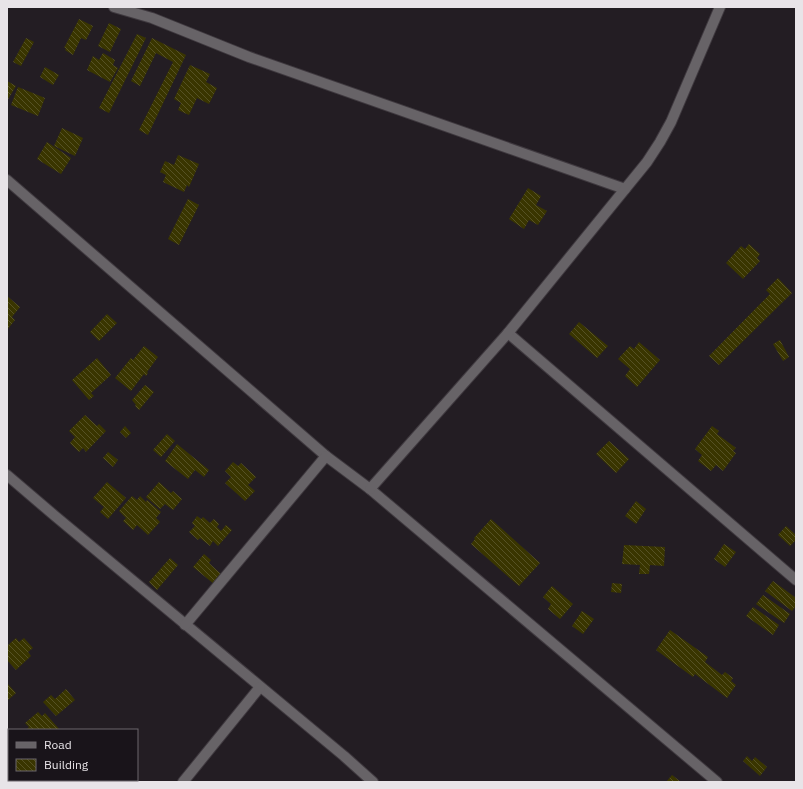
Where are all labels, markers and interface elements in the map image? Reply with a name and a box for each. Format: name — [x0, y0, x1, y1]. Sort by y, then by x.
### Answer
legend — [8, 729, 138, 781]
text: Road — [44, 737, 72, 752]
text: Building — [44, 757, 89, 772]

